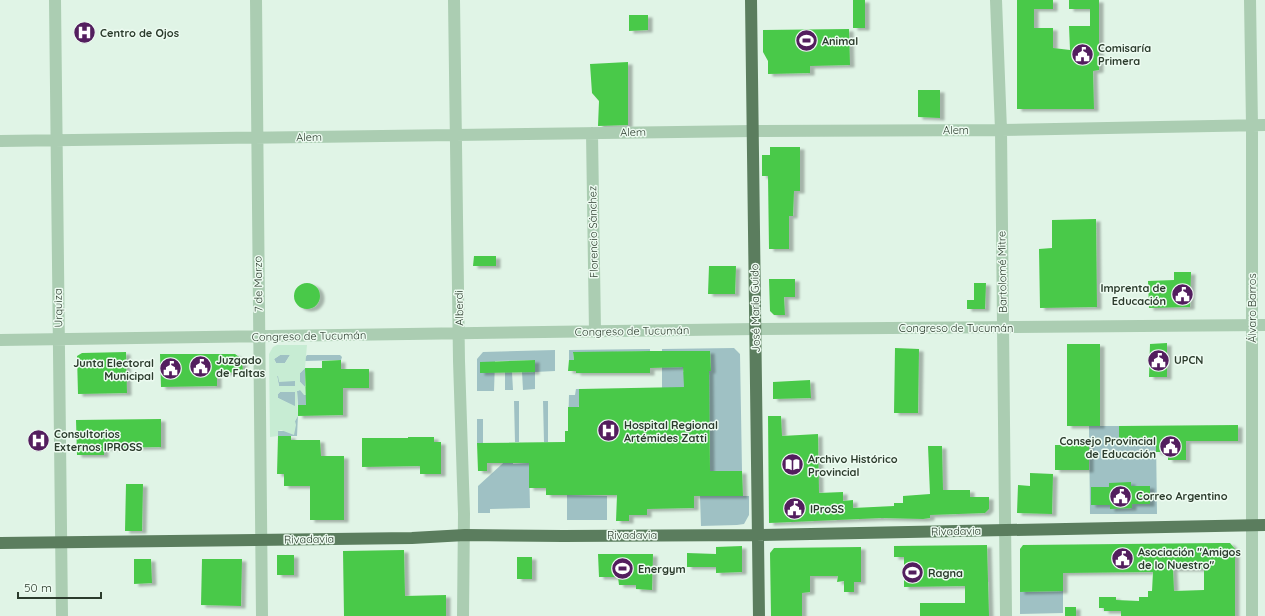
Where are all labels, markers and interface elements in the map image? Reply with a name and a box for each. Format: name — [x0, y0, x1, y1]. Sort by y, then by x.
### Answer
hospital icon: Centro de Ojos — [72, 20, 98, 46]
place label: Centro de Ojos — [100, 26, 179, 40]
sports icon: Animal — [793, 28, 819, 54]
place label: Animal — [822, 34, 858, 48]
public building icon: Comisaría Primera — [1070, 41, 1096, 67]
place label: Comisaría Primera — [1098, 41, 1151, 68]
street label: Alem — [943, 123, 969, 137]
street label: Alem — [620, 125, 646, 139]
street label: Alem — [296, 130, 322, 144]
street label: Florencio Sánchez — [585, 186, 601, 278]
street label: Bartolomé Mitre — [994, 231, 1010, 313]
street label: 7 de Marzo — [251, 255, 265, 312]
street label: José María Guido — [747, 263, 763, 353]
street label: Álvaro Barros — [1245, 273, 1259, 343]
place label: Imprenta de Educación — [1100, 281, 1167, 308]
public building icon: Imprenta de Educación — [1169, 281, 1195, 307]
street label: Urquiza — [51, 288, 65, 328]
street label: Alberdi — [452, 290, 466, 326]
street label: Congreso de Tucumán — [899, 321, 1013, 335]
street label: Congreso de Tucumán — [575, 323, 689, 339]
street label: Congreso de Tucumán — [252, 328, 366, 344]
public building icon: UPCN — [1145, 347, 1171, 373]
public building icon: Juzgado de Faltas — [188, 353, 214, 379]
place label: Juzgado de Faltas — [216, 353, 265, 380]
place label: UPCN — [1174, 353, 1203, 367]
place label: Junta Electoral Municipal — [73, 356, 154, 383]
public building icon: Junta Electoral Municipal — [157, 356, 183, 382]
hospital icon: Hospital Regional Artémides Zatti — [596, 418, 622, 444]
place label: Hospital Regional Artémides Zatti — [624, 418, 718, 445]
hospital icon: Consultorios Externos IPROSS — [26, 427, 52, 453]
place label: Consultorios Externos IPROSS — [54, 427, 143, 454]
place label: Consejo Provincial de Educación — [1059, 434, 1156, 461]
public building icon: Consejo Provincial de Educación — [1158, 434, 1184, 460]
library icon: Archivo Histórico Provincial — [780, 452, 806, 478]
place label: Archivo Histórico Provincial — [808, 452, 898, 479]
public building icon: Correo Argentino — [1108, 483, 1134, 509]
place label: Correo Argentino — [1136, 489, 1228, 503]
public building icon: IProSS — [781, 496, 807, 522]
place label: IProSS — [810, 502, 845, 516]
street label: Rivadavia — [931, 524, 981, 538]
street label: Rivadavia — [607, 528, 657, 542]
street label: Rivadavia — [284, 532, 334, 546]
public building icon: Asociación "Amigos de lo Nuestro" — [1110, 545, 1136, 571]
place label: Asociación "Amigos de lo Nuestro" — [1138, 545, 1241, 572]
sports icon: Energym — [609, 556, 635, 582]
sports icon: Ragna — [900, 560, 926, 586]
place label: Energym — [638, 562, 686, 576]
place label: Ragna — [928, 566, 963, 580]
scale bar — [18, 574, 101, 600]
text: 50 m — [24, 580, 52, 595]

